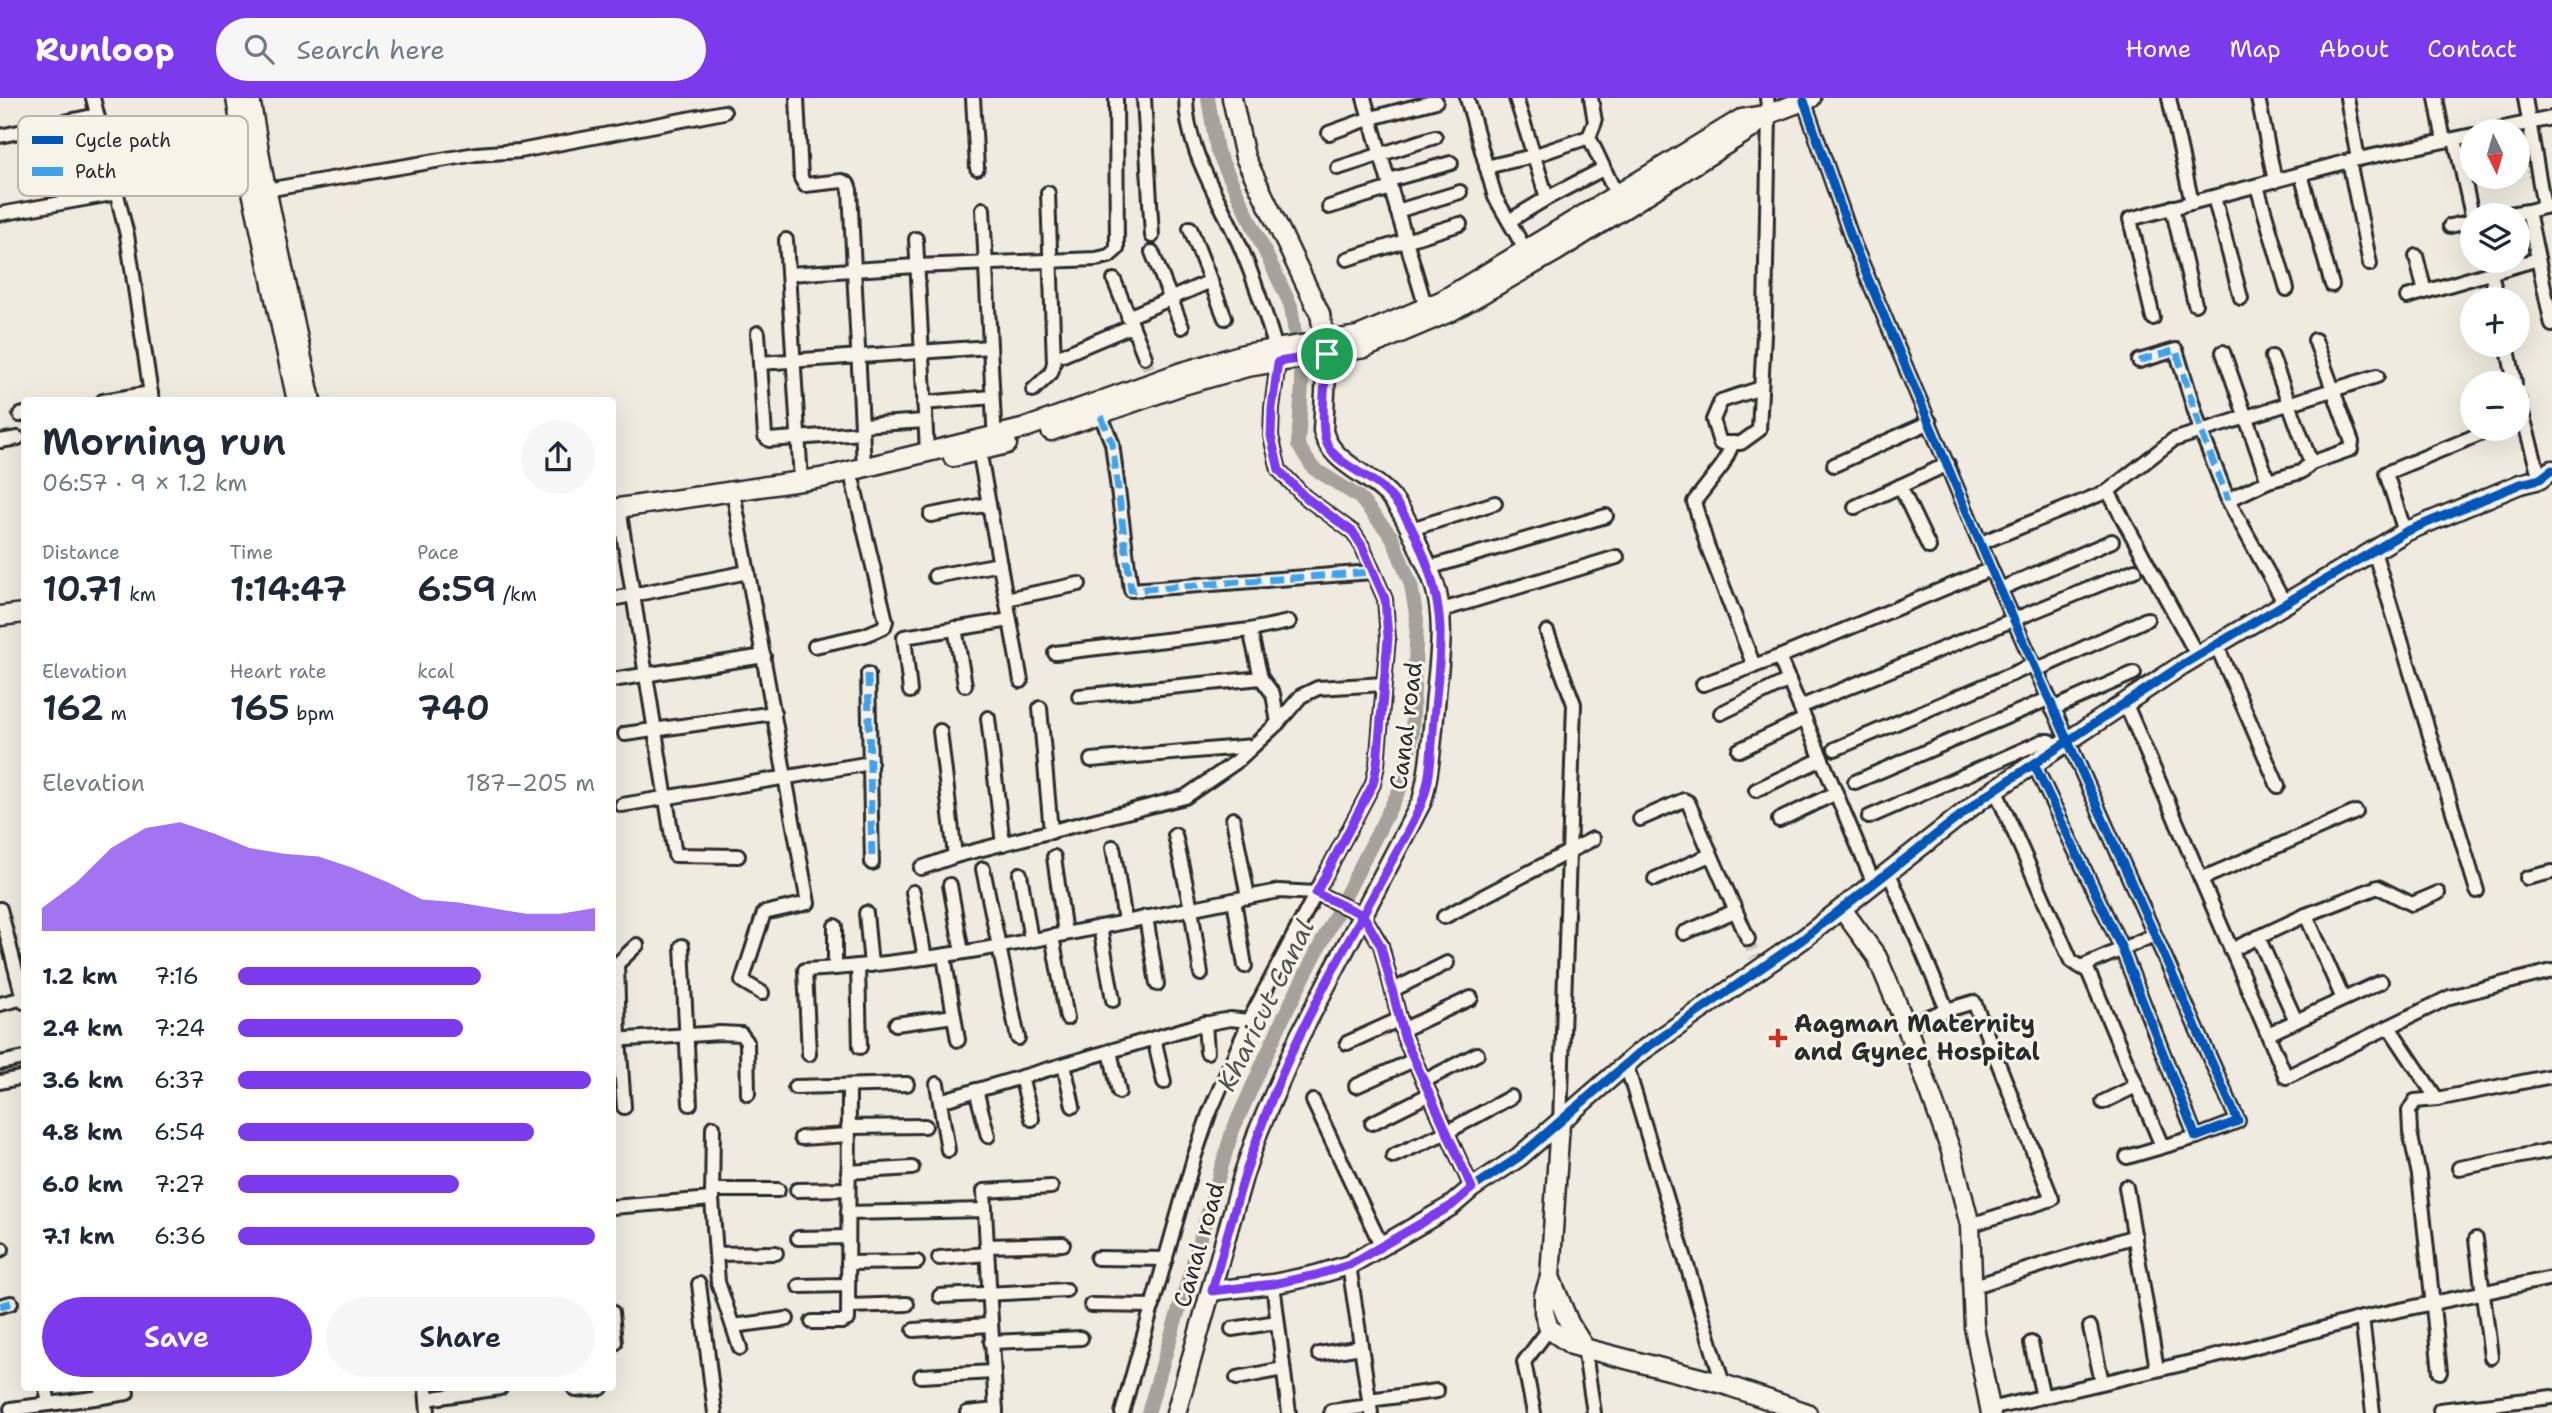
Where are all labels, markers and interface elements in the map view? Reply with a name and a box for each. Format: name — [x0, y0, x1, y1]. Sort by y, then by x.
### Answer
search box — [216, 18, 706, 81]
text: Runloop — [35, 27, 174, 72]
icon: search — [240, 30, 278, 68]
text: Search here — [296, 32, 445, 67]
text: Home — [2125, 33, 2191, 65]
text: Map — [2229, 33, 2281, 65]
text: About — [2319, 33, 2389, 65]
text: Contact — [2427, 33, 2517, 65]
legend — [18, 116, 248, 196]
north arrow — [2460, 119, 2530, 189]
map controls — [2460, 119, 2530, 441]
text: Cycle path — [75, 128, 171, 153]
text: Path — [75, 159, 117, 184]
button: layers — [2460, 203, 2530, 273]
button: + — [2460, 287, 2530, 357]
pin — [1297, 324, 1357, 384]
icon: arrive — [1308, 335, 1346, 373]
button: − — [2460, 371, 2530, 441]
text: Morning run — [42, 416, 286, 467]
button: share — [521, 420, 595, 494]
text: 06:57 · 9 × 1.2 km — [42, 468, 247, 498]
text: Distance — [42, 540, 120, 565]
text: Time — [230, 540, 273, 565]
text: Pace — [417, 540, 459, 565]
text: 10.71 — [42, 565, 123, 612]
text: 1:14:47 — [230, 565, 347, 612]
text: 6:59 — [417, 565, 496, 612]
text: km — [123, 582, 156, 607]
text: /km — [496, 582, 537, 607]
text: Elevation — [42, 659, 127, 684]
text: Heart rate — [230, 659, 326, 684]
text: kcal — [417, 659, 454, 684]
street label: Canal road — [1382, 660, 1430, 792]
text: 162 — [42, 684, 104, 731]
text: 165 — [230, 684, 290, 731]
text: 740 — [417, 684, 490, 731]
text: m — [104, 701, 127, 726]
text: bpm — [290, 701, 334, 726]
text: Elevation — [42, 768, 145, 798]
text: 187–205 m — [466, 768, 595, 798]
water label: Kharicut Canal — [1208, 913, 1322, 1097]
text: 1.2 km — [42, 961, 118, 991]
text: 7:16 — [154, 961, 199, 991]
place label: Aagman Maternity and Gynec Hospital — [1794, 1008, 2040, 1068]
text: 2.4 km — [42, 1013, 123, 1043]
text: 7:24 — [154, 1013, 205, 1043]
marker: Aagman Maternity and Gynec Hospital — [1768, 1028, 1788, 1048]
text: 3.6 km — [42, 1065, 123, 1095]
text: 6:37 — [154, 1065, 205, 1095]
text: 4.8 km — [42, 1117, 123, 1147]
text: 6:54 — [154, 1117, 205, 1147]
text: 6.0 km — [42, 1169, 123, 1199]
text: 7:27 — [154, 1169, 205, 1199]
street label: Canal road — [1166, 1179, 1232, 1311]
text: 7.1 km — [42, 1221, 115, 1251]
text: 6:36 — [154, 1221, 206, 1251]
button: Save — [42, 1297, 312, 1377]
button: Share — [326, 1297, 595, 1377]

